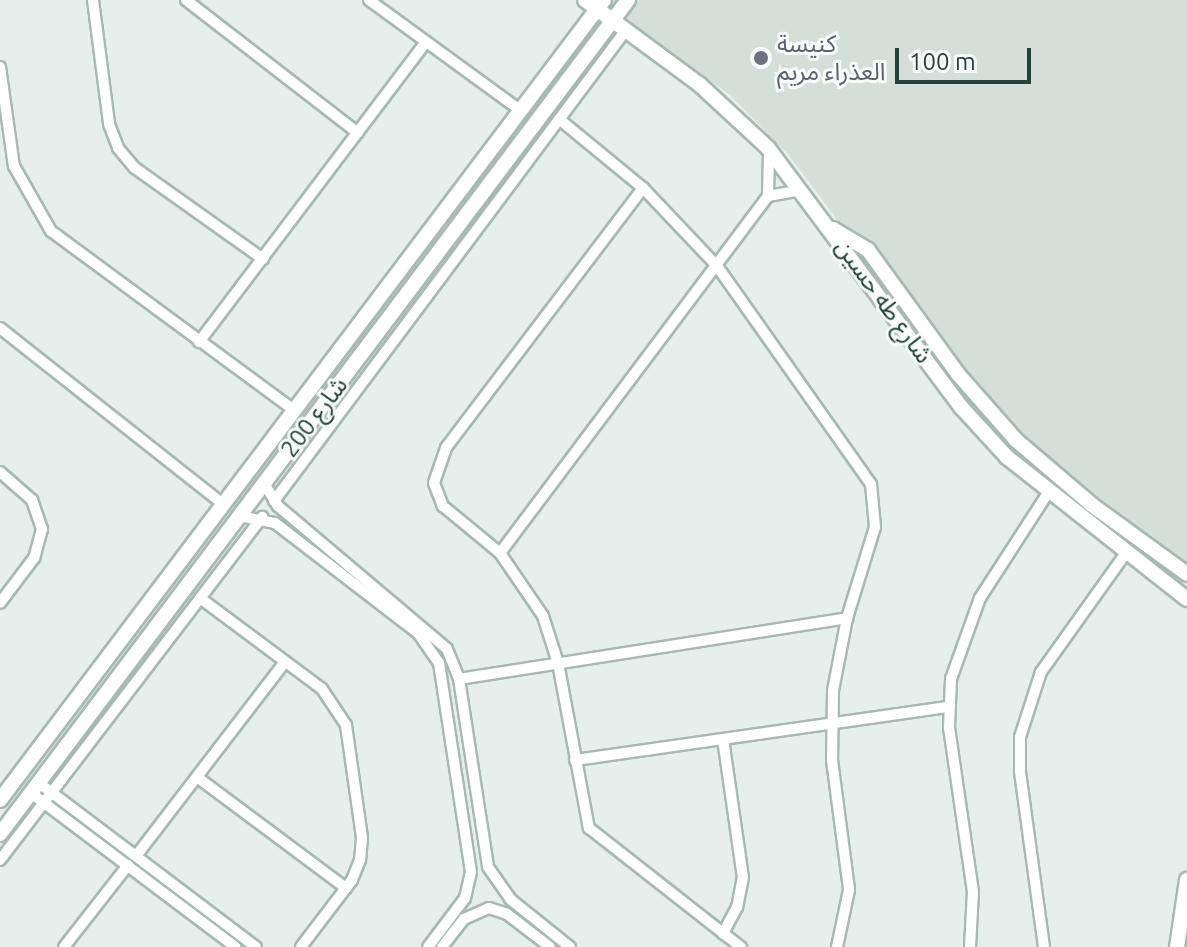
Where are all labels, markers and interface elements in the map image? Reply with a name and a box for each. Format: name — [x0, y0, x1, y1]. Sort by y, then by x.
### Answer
place label: كنيسة العذراء مريم — [777, 30, 886, 86]
scale bar — [899, 32, 1035, 82]
text: 100 m — [909, 48, 976, 75]
marker: كنيسة العذراء مريم — [752, 49, 770, 67]
street label: شارع طه حسين — [829, 233, 939, 369]
street label: شارع 200 — [275, 371, 353, 463]

